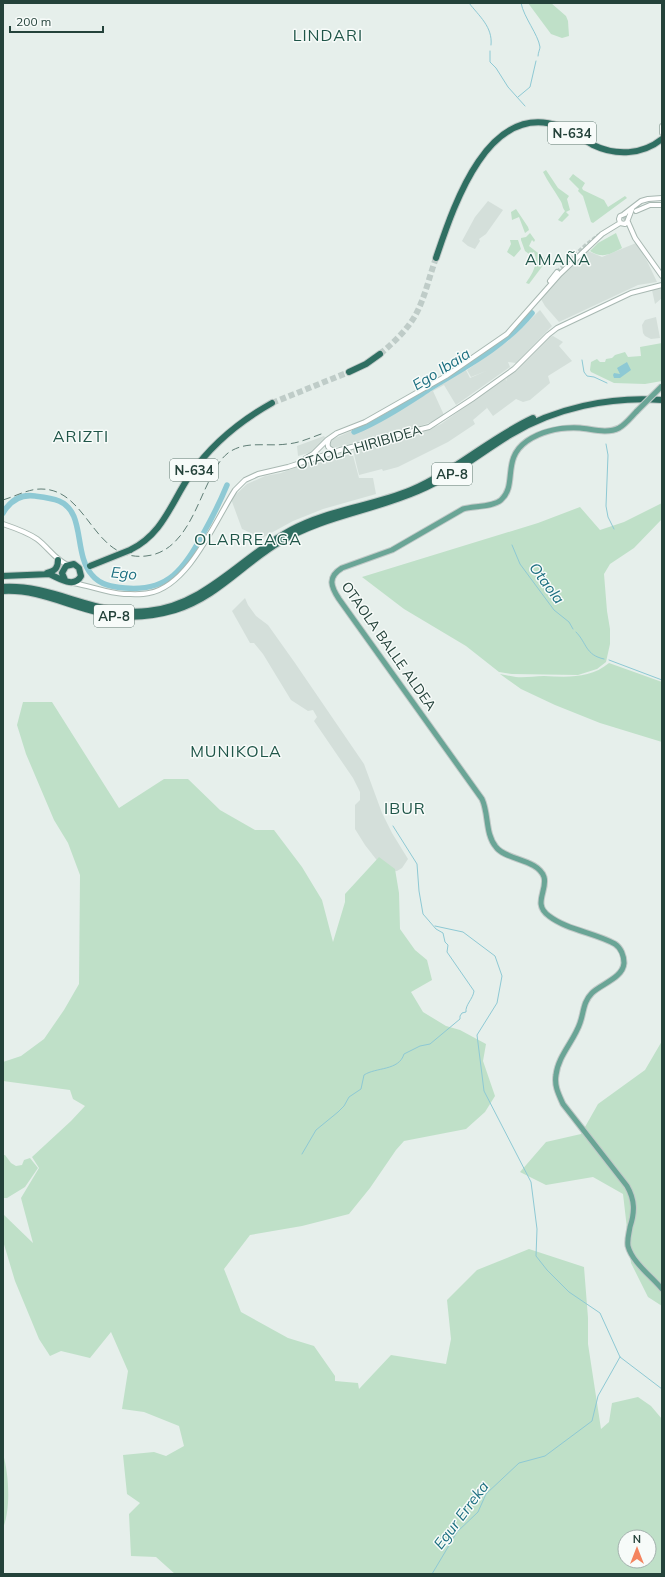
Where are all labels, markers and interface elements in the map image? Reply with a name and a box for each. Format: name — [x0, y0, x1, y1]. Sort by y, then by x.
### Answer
scale bar — [10, 8, 103, 34]
text: 200 m — [16, 14, 51, 29]
district label: LINDARI — [293, 25, 363, 45]
road number: N-634 — [548, 122, 596, 144]
district label: AMAÑA — [525, 249, 591, 269]
water label: Ego Ibaia — [409, 344, 473, 394]
street label: OTAOLA HIRIBIDEA — [294, 420, 424, 473]
district label: ARIZTI — [53, 426, 109, 446]
road number: N-634 — [170, 459, 218, 481]
road number: AP-8 — [432, 463, 472, 485]
district label: OLARREAGA — [194, 529, 302, 549]
water label: Otaola — [525, 559, 569, 607]
water label: Ego — [110, 562, 138, 584]
street label: OTAOLA BALLE ALDEA — [338, 578, 441, 715]
road number: AP-8 — [94, 605, 134, 627]
district label: MUNIKOLA — [190, 741, 282, 761]
district label: IBUR — [384, 798, 426, 818]
water label: Egur Erreka — [429, 1477, 493, 1553]
north arrow — [617, 1529, 657, 1569]
text: N — [633, 1532, 641, 1546]

